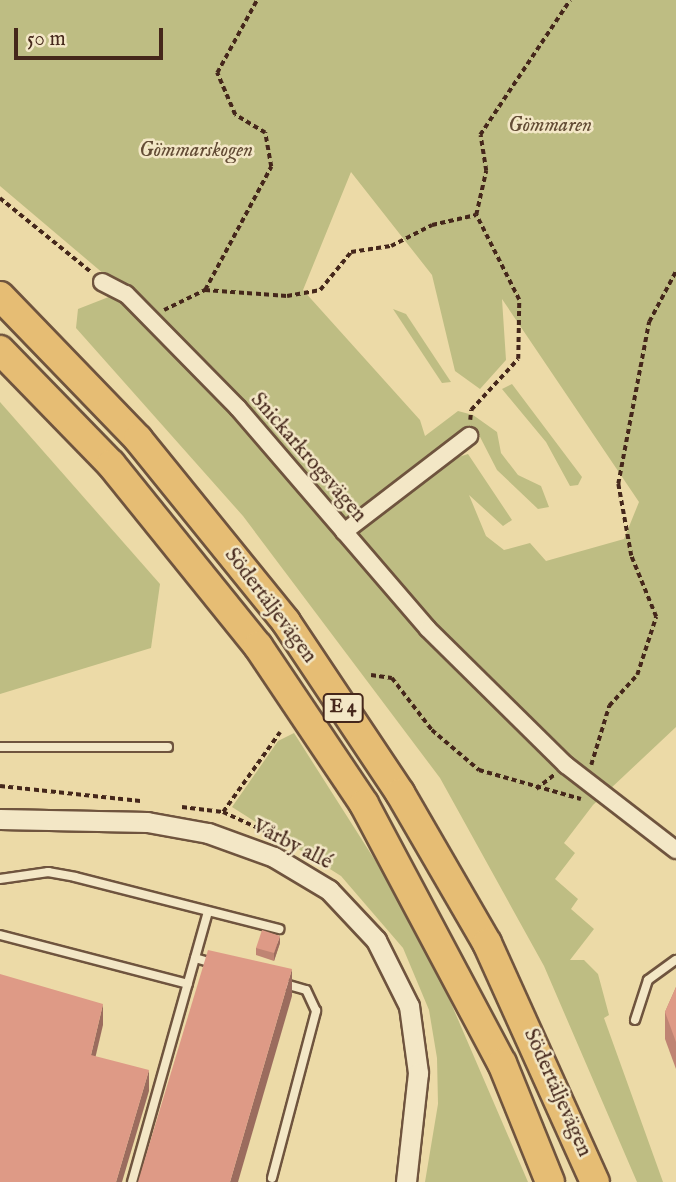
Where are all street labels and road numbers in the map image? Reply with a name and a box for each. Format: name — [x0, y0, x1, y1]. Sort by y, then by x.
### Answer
street label: Snickarkrogsvägen — [245, 388, 371, 528]
street label: Södertäljevägen — [218, 543, 322, 669]
road number: E 4 — [322, 692, 364, 723]
street label: Vårby allé — [248, 814, 336, 876]
street label: Södertäljevägen — [517, 1025, 597, 1161]

